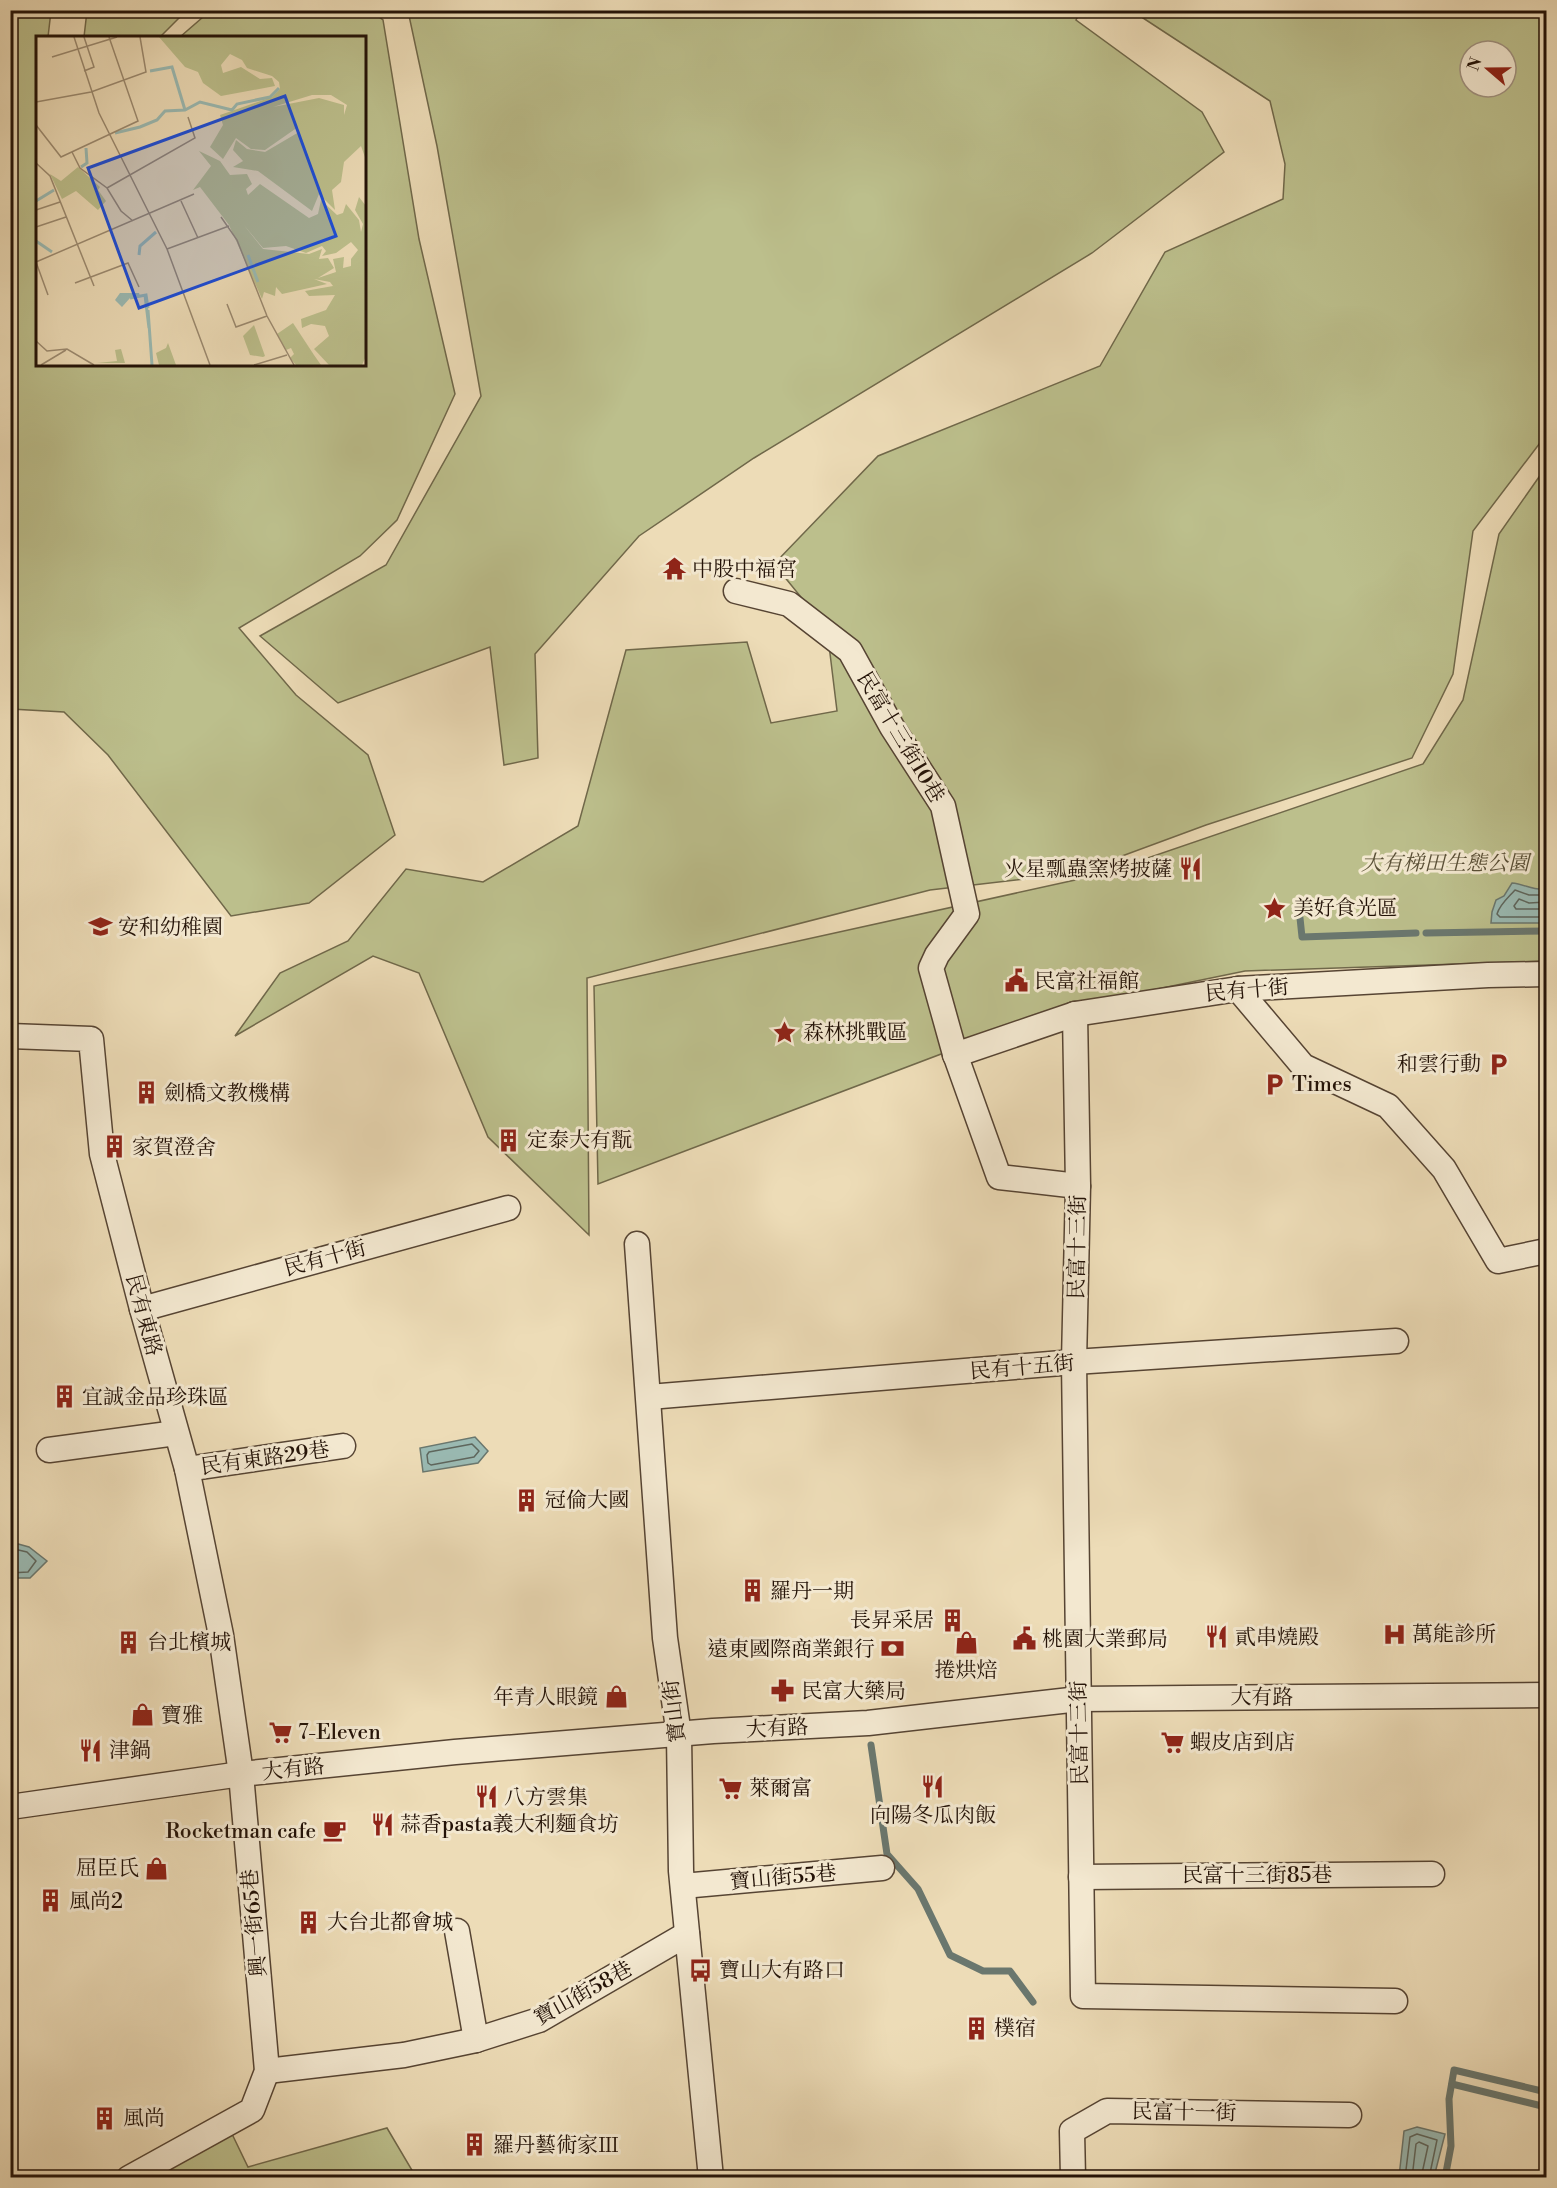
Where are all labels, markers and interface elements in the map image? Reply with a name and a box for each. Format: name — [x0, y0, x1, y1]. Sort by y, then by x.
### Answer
inset map — [36, 36, 366, 366]
north arrow — [1458, 39, 1518, 99]
text: N — [1463, 55, 1487, 74]
temple icon: 中股中福宮 — [661, 556, 687, 582]
place label: 中股中福宮 — [692, 557, 797, 583]
street label: 民富十三街10巷 — [851, 667, 949, 808]
park label: 大有梯田生態公園 — [1361, 851, 1532, 877]
restaurant icon: 火星瓢蟲窯烤披薩 — [1177, 856, 1203, 882]
place label: 火星瓢蟲窯烤披薩 — [1004, 857, 1172, 883]
place icon: 美好食光區 — [1262, 895, 1288, 921]
place label: 美好食光區 — [1293, 896, 1398, 922]
school or university icon: 安和幼稚園 — [87, 914, 113, 940]
place label: 安和幼稚園 — [118, 915, 223, 941]
public building icon: 民富社福館 — [1003, 968, 1029, 994]
place label: 民富社福館 — [1034, 969, 1139, 995]
street label: 民有十街 — [1204, 974, 1290, 1008]
place icon: 森林挑戰區 — [772, 1019, 798, 1045]
place label: 森林挑戰區 — [803, 1020, 908, 1046]
parking icon: 和雲行動 — [1486, 1051, 1512, 1077]
place label: 和雲行動 — [1397, 1052, 1481, 1078]
parking icon: Times — [1261, 1071, 1287, 1097]
place label: Times — [1292, 1072, 1352, 1098]
building icon: 劍橋文教機構 — [133, 1080, 159, 1106]
place label: 劍橋文教機構 — [164, 1081, 290, 1107]
building icon: 定泰大有翫 — [496, 1127, 522, 1153]
place label: 定泰大有翫 — [527, 1128, 632, 1154]
building icon: 家賀澄舍 — [101, 1134, 127, 1160]
place label: 家賀澄舍 — [132, 1135, 216, 1161]
street label: 民富十三街 — [1064, 1194, 1092, 1300]
street label: 民有十街 — [281, 1236, 369, 1282]
street label: 民有東路 — [120, 1271, 166, 1359]
street label: 民有十五街 — [969, 1350, 1076, 1386]
building icon: 宜誠金品珍珠區 — [51, 1384, 77, 1410]
place label: 宜誠金品珍珠區 — [82, 1385, 229, 1411]
street label: 民有東路29巷 — [199, 1437, 331, 1481]
building icon: 冠倫大國 — [514, 1487, 540, 1513]
place label: 冠倫大國 — [545, 1488, 629, 1514]
building icon: 羅丹一期 — [739, 1578, 765, 1604]
place label: 羅丹一期 — [770, 1579, 854, 1605]
building icon: 長昇采居 — [939, 1607, 965, 1633]
place label: 長昇采居 — [850, 1608, 934, 1634]
hospital icon: 萬能診所 — [1381, 1621, 1407, 1647]
place label: 萬能診所 — [1412, 1622, 1496, 1648]
restaurant icon: 貳串燒殿 — [1204, 1624, 1230, 1650]
place label: 貳串燒殿 — [1235, 1625, 1319, 1651]
public building icon: 桃園大業郵局 — [1011, 1626, 1037, 1652]
place label: 桃園大業郵局 — [1042, 1627, 1168, 1653]
building icon: 台北檳城 — [116, 1629, 142, 1655]
shop icon: 捲烘焙 — [953, 1629, 979, 1655]
place label: 台北檳城 — [147, 1630, 231, 1656]
bank icon: 遠東國際商業銀行 — [880, 1636, 906, 1662]
place label: 遠東國際商業銀行 — [707, 1637, 875, 1663]
place label: 捲烘焙 — [935, 1658, 998, 1684]
street label: 寶山街 — [658, 1678, 692, 1744]
pharmacy icon: 民富大藥局 — [770, 1678, 796, 1704]
place label: 民富大藥局 — [801, 1679, 906, 1705]
street label: 民富十三街 — [1066, 1680, 1094, 1786]
shop icon: 年青人眼鏡 — [603, 1684, 629, 1710]
place label: 年青人眼鏡 — [493, 1685, 598, 1711]
street label: 大有路 — [1231, 1685, 1294, 1711]
shop icon: 寶雅 — [130, 1702, 156, 1728]
place label: 寶雅 — [161, 1703, 203, 1729]
street label: 大有路 — [745, 1714, 809, 1744]
supermarket icon: 7-Eleven — [267, 1719, 293, 1745]
place label: 7-Eleven — [298, 1720, 381, 1746]
supermarket icon: 蝦皮店到店 — [1159, 1729, 1185, 1755]
place label: 蝦皮店到店 — [1190, 1730, 1295, 1756]
restaurant icon: 津鍋 — [78, 1737, 104, 1763]
place label: 津鍋 — [109, 1738, 151, 1764]
street label: 大有路 — [260, 1754, 326, 1786]
restaurant icon: 向陽冬瓜肉飯 — [920, 1774, 946, 1800]
supermarket icon: 萊爾富 — [718, 1775, 744, 1801]
place label: 萊爾富 — [749, 1776, 812, 1802]
restaurant icon: 八方雲集 — [473, 1784, 499, 1810]
place label: 八方雲集 — [504, 1785, 588, 1811]
place label: 向陽冬瓜肉飯 — [870, 1803, 996, 1829]
restaurant icon: 蒜香pasta義大利麵食坊 — [369, 1811, 395, 1837]
place label: 蒜香pasta義大利麵食坊 — [400, 1812, 619, 1838]
cafe icon: Rocketman cafe — [321, 1818, 347, 1844]
place label: Rocketman cafe — [166, 1819, 316, 1845]
shop icon: 屈臣氏 — [144, 1855, 170, 1881]
place label: 屈臣氏 — [76, 1856, 139, 1882]
street label: 寶山街55巷 — [729, 1860, 838, 1896]
street label: 民富十三街85巷 — [1182, 1863, 1332, 1889]
street label: 興一街65巷 — [237, 1868, 273, 1978]
building icon: 風尚2 — [38, 1888, 64, 1914]
place label: 風尚2 — [69, 1889, 123, 1915]
building icon: 大台北都會城 — [296, 1909, 322, 1935]
place label: 大台北都會城 — [327, 1910, 453, 1936]
street label: 寶山街58巷 — [530, 1956, 637, 2032]
bus stop icon: 寶山大有路口 — [688, 1957, 714, 1983]
place label: 寶山大有路口 — [719, 1958, 845, 1984]
building icon: 樸宿 — [963, 2015, 989, 2041]
place label: 樸宿 — [994, 2016, 1036, 2042]
street label: 民富十一街 — [1131, 2099, 1237, 2127]
building icon: 風尚 — [92, 2105, 118, 2131]
place label: 風尚 — [123, 2106, 165, 2132]
building icon: 羅丹藝術家Ⅲ — [462, 2132, 488, 2158]
place label: 羅丹藝術家Ⅲ — [493, 2133, 619, 2159]

